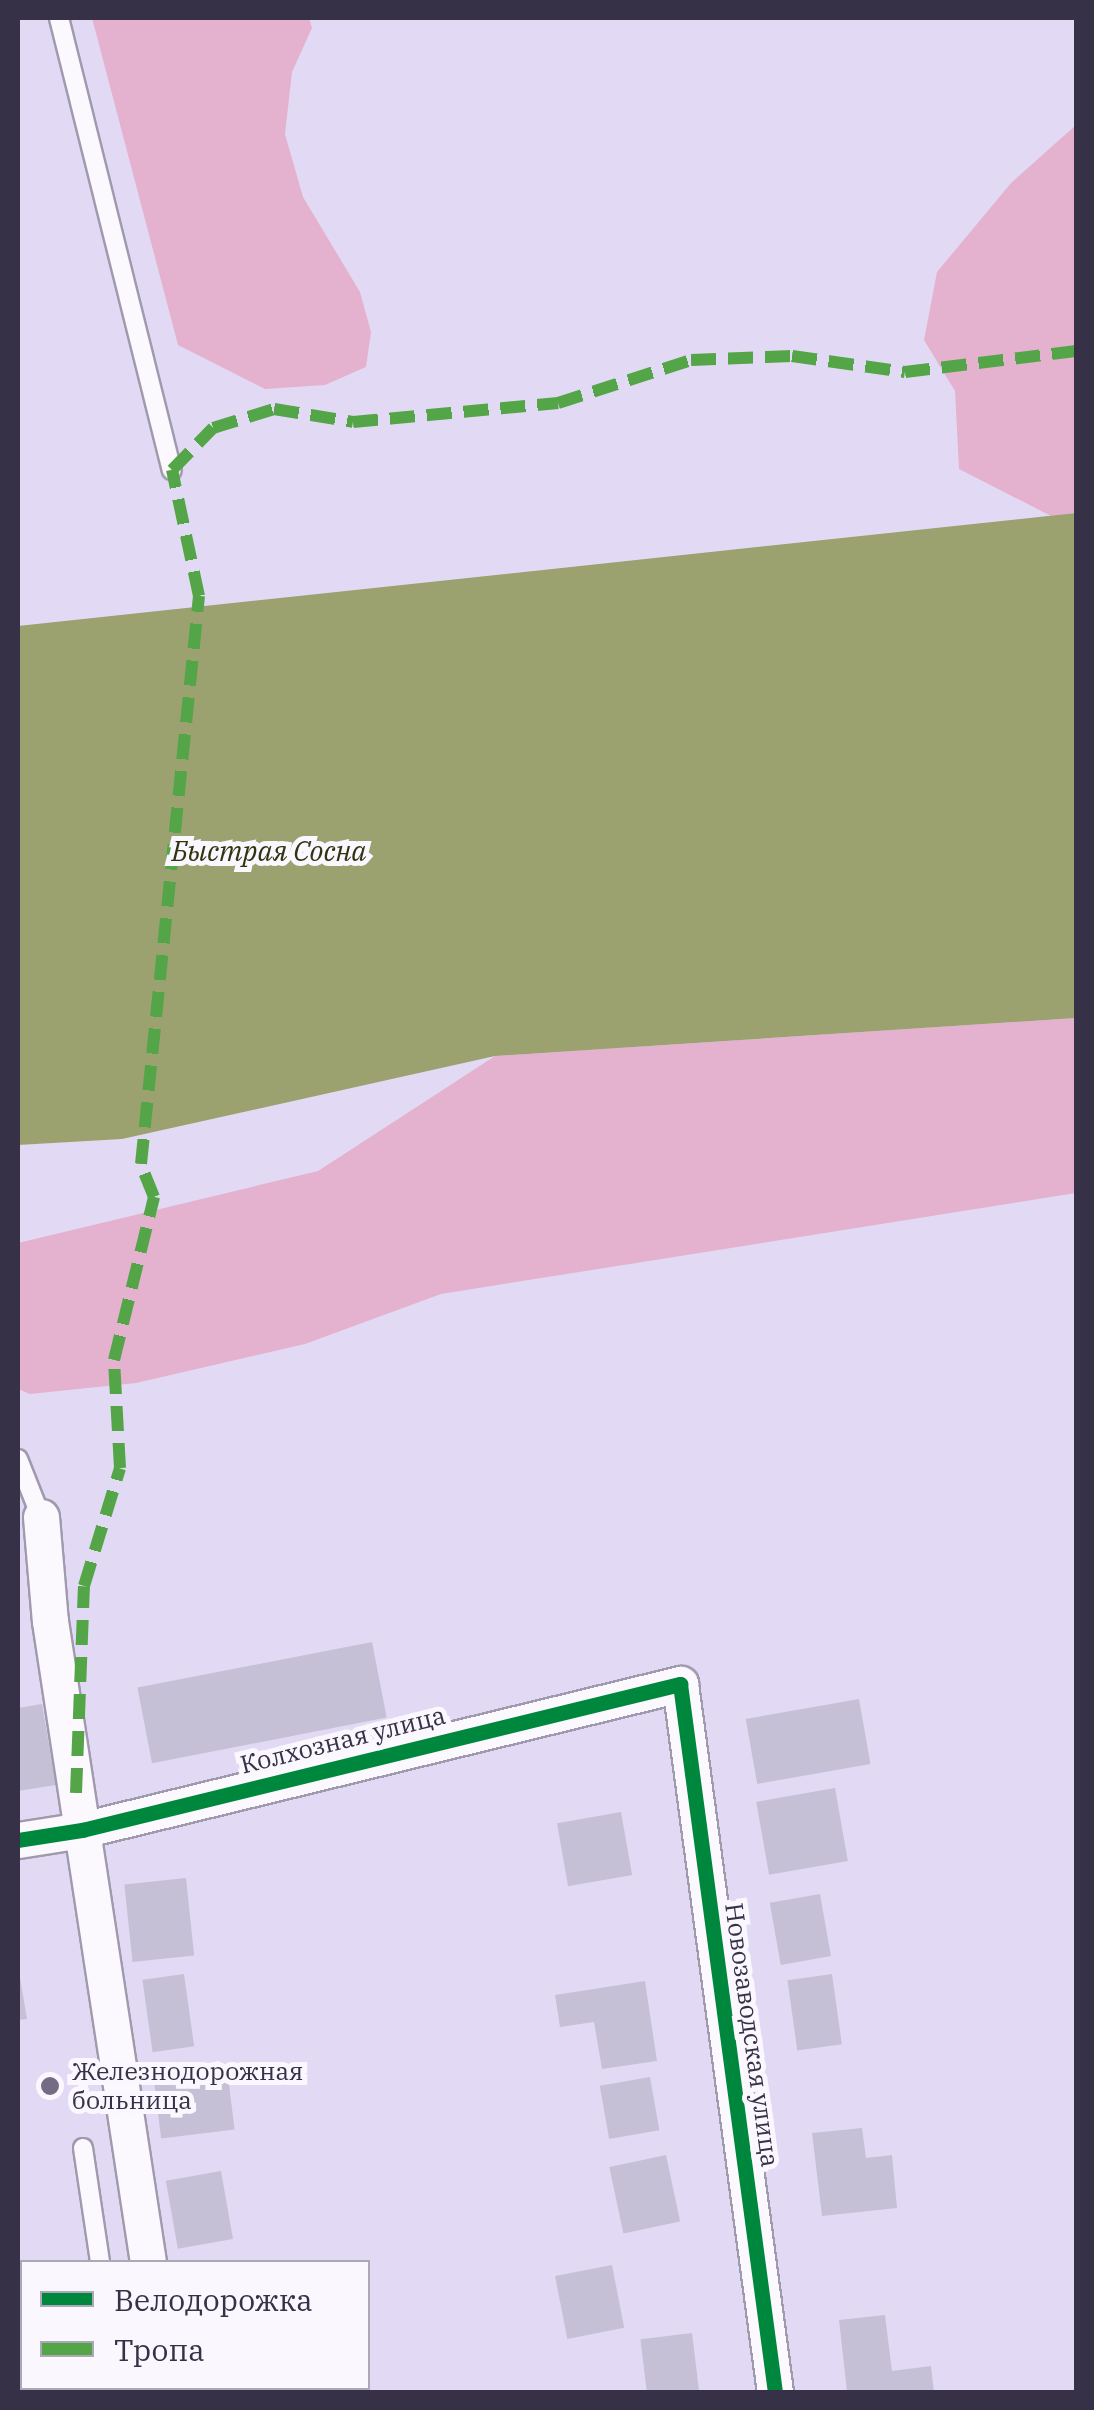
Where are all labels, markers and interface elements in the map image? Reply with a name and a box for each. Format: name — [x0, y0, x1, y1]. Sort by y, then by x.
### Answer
water label: Быстрая Сосна — [171, 834, 367, 868]
street label: Колхозная улица — [237, 1700, 449, 1780]
street label: Новозаводская улица — [719, 1901, 785, 2169]
place label: Железнодорожная больница — [72, 2057, 303, 2116]
marker: Железнодорожная больница — [37, 2073, 63, 2099]
legend — [20, 2260, 370, 2390]
text: Велодорожка — [114, 2280, 313, 2319]
text: Тропа — [114, 2330, 205, 2369]

